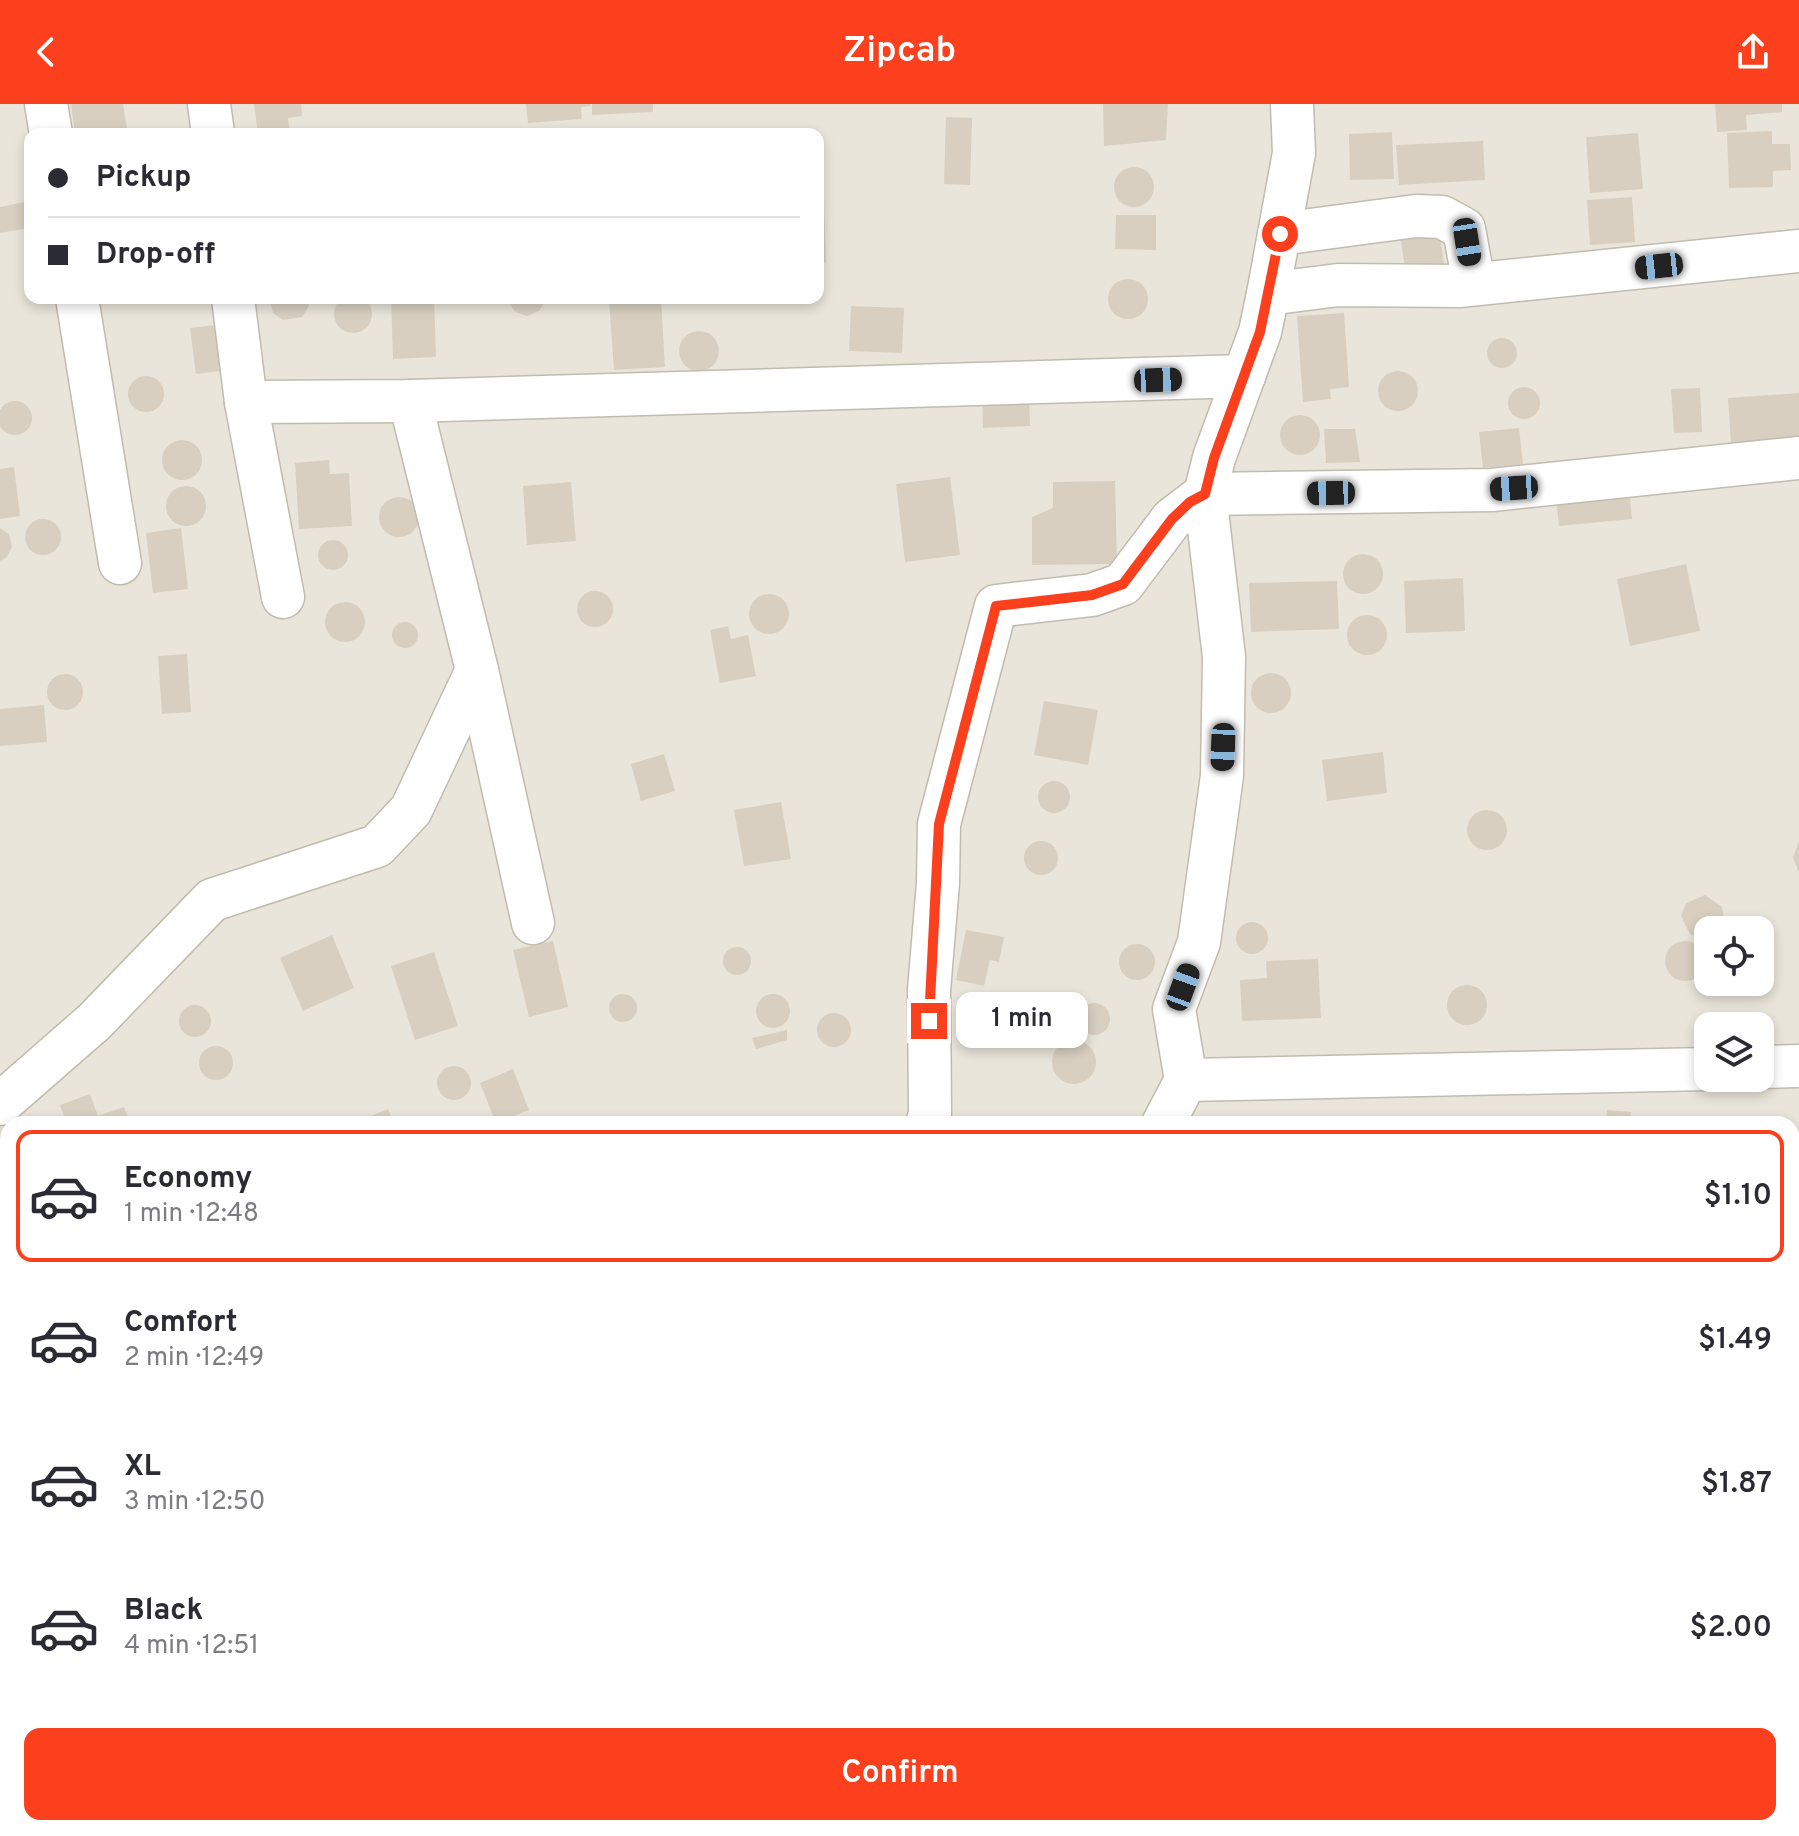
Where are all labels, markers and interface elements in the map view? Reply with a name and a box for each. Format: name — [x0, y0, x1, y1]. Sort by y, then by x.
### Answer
text: Zipcab — [843, 29, 956, 75]
icon: back — [24, 30, 68, 74]
icon: share — [1731, 30, 1775, 74]
text: Pickup — [96, 160, 191, 197]
route start — [1262, 216, 1298, 252]
car — [1451, 216, 1483, 268]
text: Drop-off — [96, 237, 215, 274]
car — [1634, 252, 1684, 280]
car — [1134, 367, 1182, 393]
car — [1489, 474, 1539, 502]
car — [1307, 481, 1355, 505]
car — [1210, 723, 1236, 771]
map controls — [1694, 916, 1774, 1092]
button: locate — [1694, 916, 1774, 996]
car — [1164, 960, 1202, 1014]
callout: 1 min — [957, 993, 1089, 1049]
route end — [911, 1003, 947, 1039]
text: 1 min — [991, 1003, 1053, 1036]
button: layers — [1694, 1012, 1774, 1092]
icon: car — [28, 1160, 100, 1232]
text: Economy — [124, 1161, 252, 1198]
text: $1.10 — [1704, 1178, 1772, 1215]
text: 1 min · 12:48 — [124, 1198, 259, 1231]
icon: car — [28, 1304, 100, 1376]
text: Comfort — [124, 1305, 237, 1342]
text: $1.49 — [1698, 1322, 1772, 1359]
text: 2 min · 12:49 — [124, 1342, 264, 1375]
icon: car — [28, 1448, 100, 1520]
text: XL — [124, 1449, 161, 1486]
text: $1.87 — [1701, 1466, 1772, 1503]
text: 3 min · 12:50 — [124, 1486, 266, 1519]
icon: car — [28, 1592, 100, 1664]
text: Black — [124, 1593, 203, 1630]
text: $2.00 — [1689, 1610, 1772, 1647]
text: 4 min · 12:51 — [124, 1630, 259, 1663]
button: Confirm — [24, 1728, 1776, 1820]

